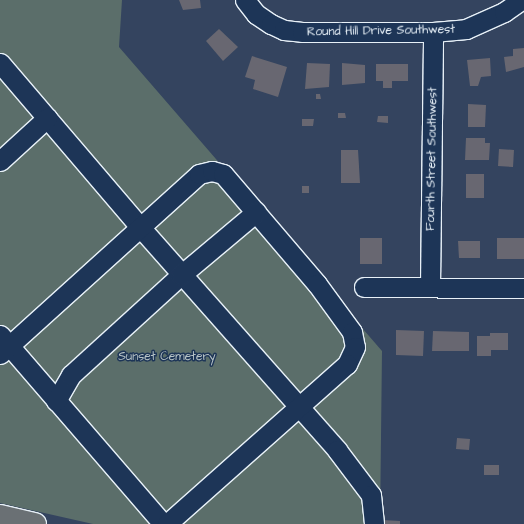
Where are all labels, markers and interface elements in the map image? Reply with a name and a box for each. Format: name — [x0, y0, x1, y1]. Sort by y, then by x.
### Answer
street label: Round Hill Drive Southwest — [307, 23, 455, 39]
street label: Fourth Street Southwest — [424, 87, 440, 231]
park label: Sunset Cemetery — [118, 350, 216, 364]

